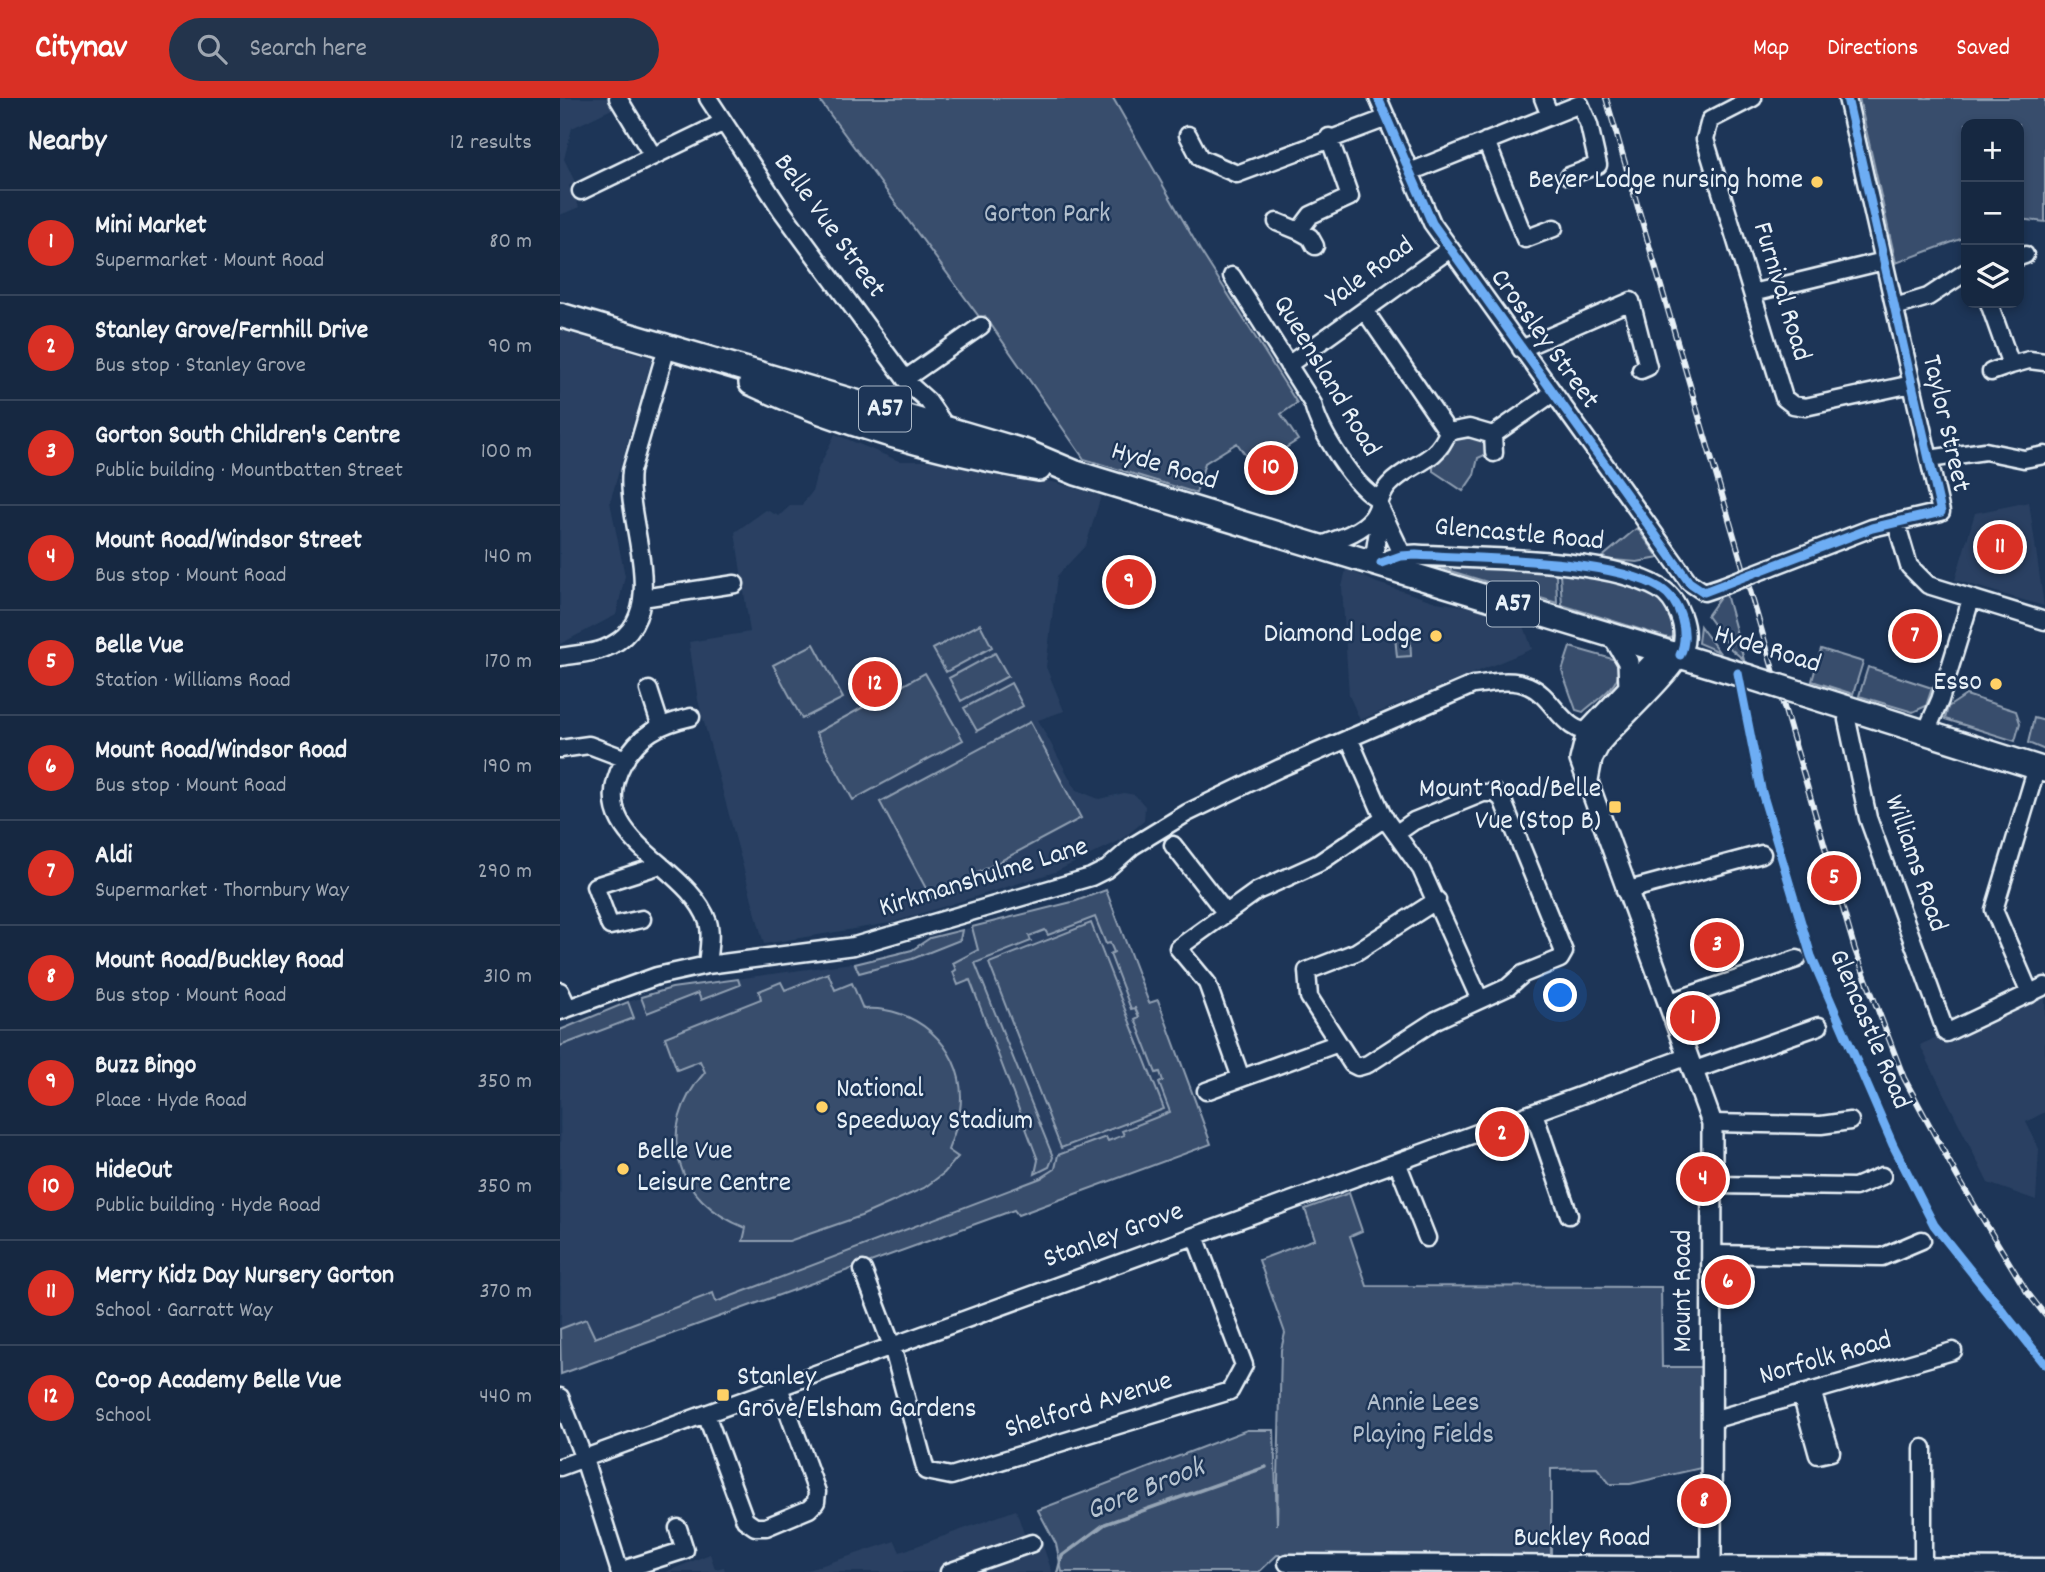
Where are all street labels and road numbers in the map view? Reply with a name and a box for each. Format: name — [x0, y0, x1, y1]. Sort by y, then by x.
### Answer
street label: Belle Vue Street — [762, 146, 894, 308]
street label: Furnival Road — [1740, 218, 1820, 366]
street label: Yale Road — [1318, 228, 1424, 320]
street label: Crossley Street — [1478, 261, 1608, 419]
street label: Queensland Road — [1261, 289, 1389, 465]
street label: Taylor Street — [1909, 351, 1979, 497]
road number: A57 — [859, 386, 911, 432]
street label: Hyde Road — [1106, 433, 1222, 503]
street label: Glencastle Road — [1432, 509, 1606, 563]
road number: A57 — [1487, 582, 1539, 626]
street label: Hyde Road — [1709, 616, 1825, 686]
street label: Williams Road — [1872, 790, 1956, 938]
street label: Kirkmanshulme Lane — [875, 828, 1093, 930]
street label: Glencastle Road — [1816, 944, 1920, 1116]
street label: Stanley Grove — [1038, 1193, 1190, 1281]
street label: Mount Road — [1665, 1230, 1705, 1352]
street label: Norfolk Road — [1755, 1322, 1897, 1398]
street label: Shelford Avenue — [1000, 1363, 1178, 1451]
street label: Buckley Road — [1513, 1520, 1651, 1560]

